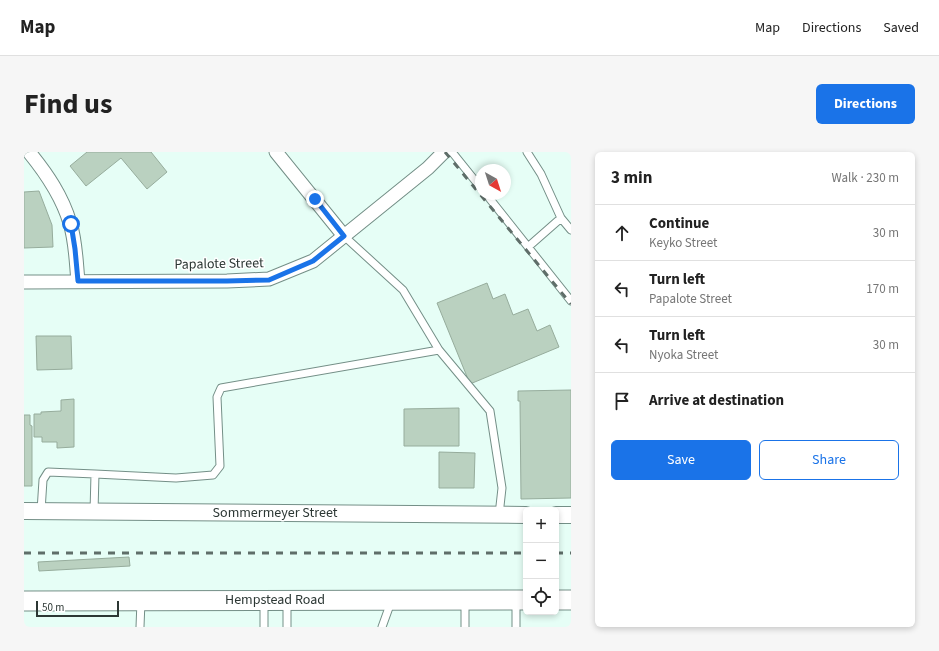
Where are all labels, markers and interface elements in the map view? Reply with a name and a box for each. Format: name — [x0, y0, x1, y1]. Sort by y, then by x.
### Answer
text: Map — [20, 14, 55, 41]
text: Map — [755, 18, 780, 38]
text: Directions — [802, 18, 861, 38]
text: Saved — [883, 18, 919, 38]
text: Find us — [24, 84, 112, 124]
button: Directions — [816, 84, 915, 124]
north arrow — [475, 164, 511, 200]
text: 3 min — [611, 166, 652, 190]
text: Walk · 230 m — [831, 169, 899, 187]
route end — [306, 190, 324, 208]
text: Continue — [649, 213, 709, 234]
route start — [62, 215, 80, 233]
icon: ahead — [611, 222, 633, 244]
text: 30 m — [873, 224, 899, 242]
text: Keyko Street — [649, 234, 717, 252]
street label: Papalote Street — [174, 253, 264, 275]
text: Turn left — [649, 269, 705, 290]
icon: left — [611, 278, 633, 300]
text: 170 m — [866, 280, 899, 298]
text: Papalote Street — [649, 290, 732, 308]
text: Turn left — [649, 325, 705, 346]
icon: left — [611, 334, 633, 356]
text: 30 m — [873, 336, 899, 354]
text: Nyoka Street — [649, 346, 719, 364]
icon: arrive — [611, 390, 633, 412]
text: Arrive at destination — [649, 390, 784, 411]
button: Save — [611, 440, 751, 480]
button: Share — [759, 440, 899, 480]
street label: Sommermeyer Street — [213, 503, 338, 523]
map controls — [523, 507, 559, 615]
button: + — [523, 507, 559, 543]
button: − — [523, 543, 559, 579]
button: locate — [523, 579, 559, 615]
street label: Hempstead Road — [225, 590, 325, 610]
scale bar — [36, 599, 119, 618]
text: 50 m — [42, 600, 64, 615]

